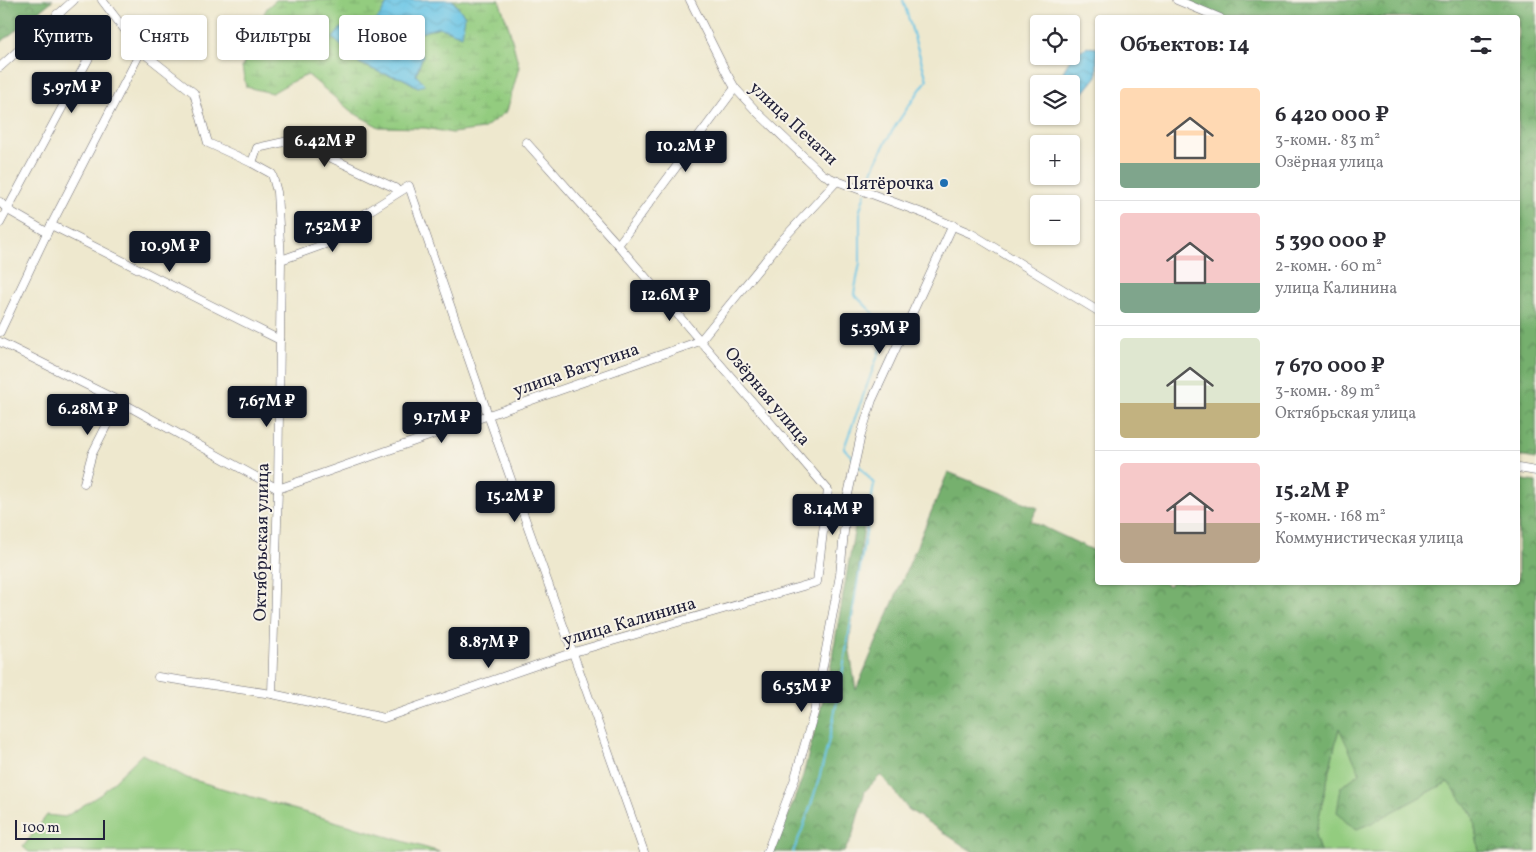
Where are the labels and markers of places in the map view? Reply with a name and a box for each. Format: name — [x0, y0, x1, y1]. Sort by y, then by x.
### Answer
pin: 5.97M ₽ — [26, 72, 118, 114]
pin: 6.42M ₽ — [279, 126, 371, 168]
pin: 10.2M ₽ — [640, 130, 732, 173]
place label: Пятёрочка — [846, 172, 934, 197]
marker: Пятёрочка — [938, 177, 950, 189]
pin: 7.52M ₽ — [287, 210, 379, 253]
pin: 10.9M ₽ — [124, 230, 216, 273]
pin: 12.6M ₽ — [624, 280, 716, 322]
pin: 5.39M ₽ — [834, 312, 926, 355]
pin: 7.67M ₽ — [221, 386, 313, 428]
pin: 6.28M ₽ — [42, 394, 134, 436]
pin: 9.17M ₽ — [396, 402, 488, 444]
pin: 15.2M ₽ — [469, 480, 561, 523]
pin: 8.14M ₽ — [787, 494, 879, 536]
pin: 8.87M ₽ — [443, 626, 535, 669]
pin: 6.53M ₽ — [756, 670, 848, 713]

